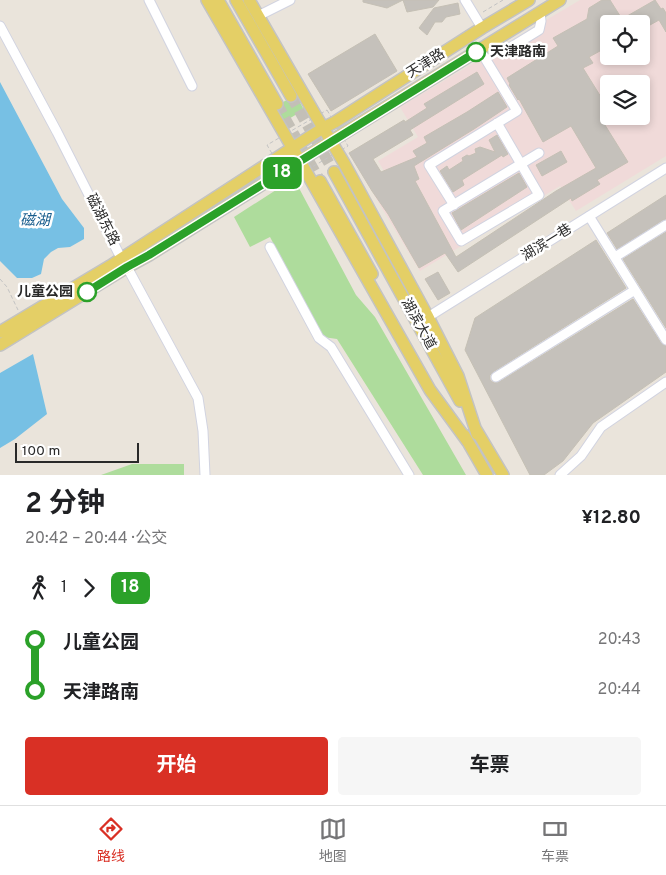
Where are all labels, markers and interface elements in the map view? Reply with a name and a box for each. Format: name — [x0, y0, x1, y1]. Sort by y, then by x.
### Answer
map controls — [600, 15, 650, 125]
button: locate — [600, 15, 650, 65]
marker: 天津路南 — [466, 42, 486, 62]
place label: 天津路南 — [490, 44, 546, 61]
street label: 天津路 — [404, 46, 448, 82]
button: layers — [600, 75, 650, 125]
line badge: 18 — [260, 157, 304, 189]
text: 18 — [273, 161, 291, 184]
street label: 磁湖东路 — [82, 191, 122, 249]
water label: 磁湖 — [20, 212, 52, 231]
street label: 湖滨一巷 — [519, 221, 575, 265]
marker: 儿童公园 — [77, 282, 97, 302]
place label: 儿童公园 — [17, 283, 73, 301]
street label: 湖滨大道 — [397, 295, 439, 353]
scale bar — [15, 440, 139, 463]
text: 100 m — [22, 443, 60, 460]
text: 2 分钟 — [25, 487, 105, 523]
text: ¥12.80 — [581, 506, 641, 530]
text: 20:42 – 20:44 · 公交 — [25, 529, 167, 549]
icon: walk — [25, 574, 53, 602]
icon: forward — [75, 574, 103, 602]
text: 18 — [121, 576, 140, 599]
text: 1 — [61, 578, 67, 598]
text: 20:43 — [598, 630, 641, 650]
text: 儿童公园 — [63, 631, 139, 655]
text: 20:44 — [597, 680, 641, 700]
text: 天津路南 — [63, 681, 139, 705]
button: 开始 — [25, 737, 328, 795]
button: 车票 — [338, 737, 641, 795]
tab: 路线 — [97, 815, 125, 866]
tab: 地图 — [319, 815, 347, 866]
tab: 车票 — [541, 815, 569, 866]

